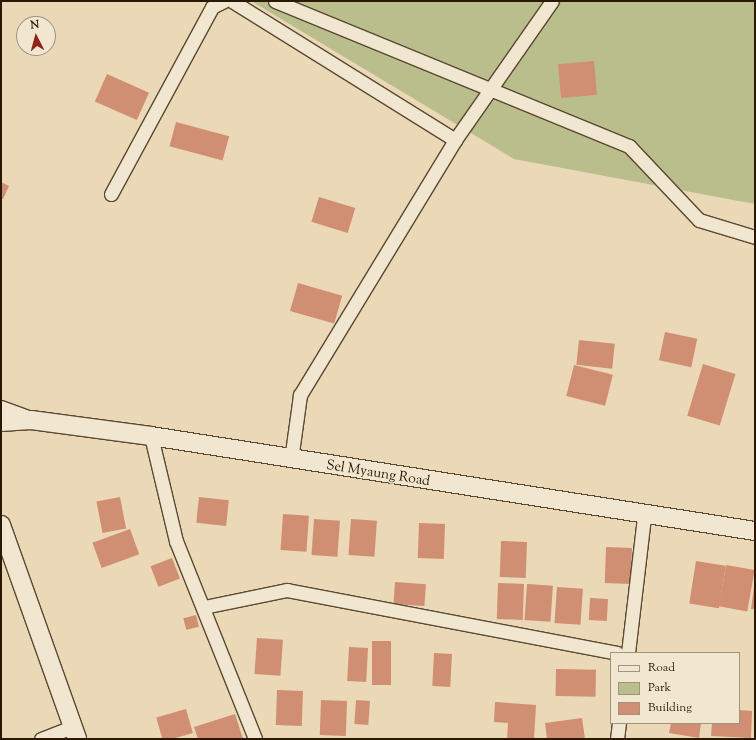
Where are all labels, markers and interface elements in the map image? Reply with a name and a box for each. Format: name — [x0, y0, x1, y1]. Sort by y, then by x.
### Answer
north arrow — [16, 16, 56, 56]
text: N — [30, 17, 40, 33]
street label: Sel Myaung Road — [325, 457, 431, 491]
legend — [610, 652, 740, 724]
text: Road — [648, 659, 675, 677]
text: Park — [648, 679, 671, 697]
text: Building — [648, 699, 692, 717]

